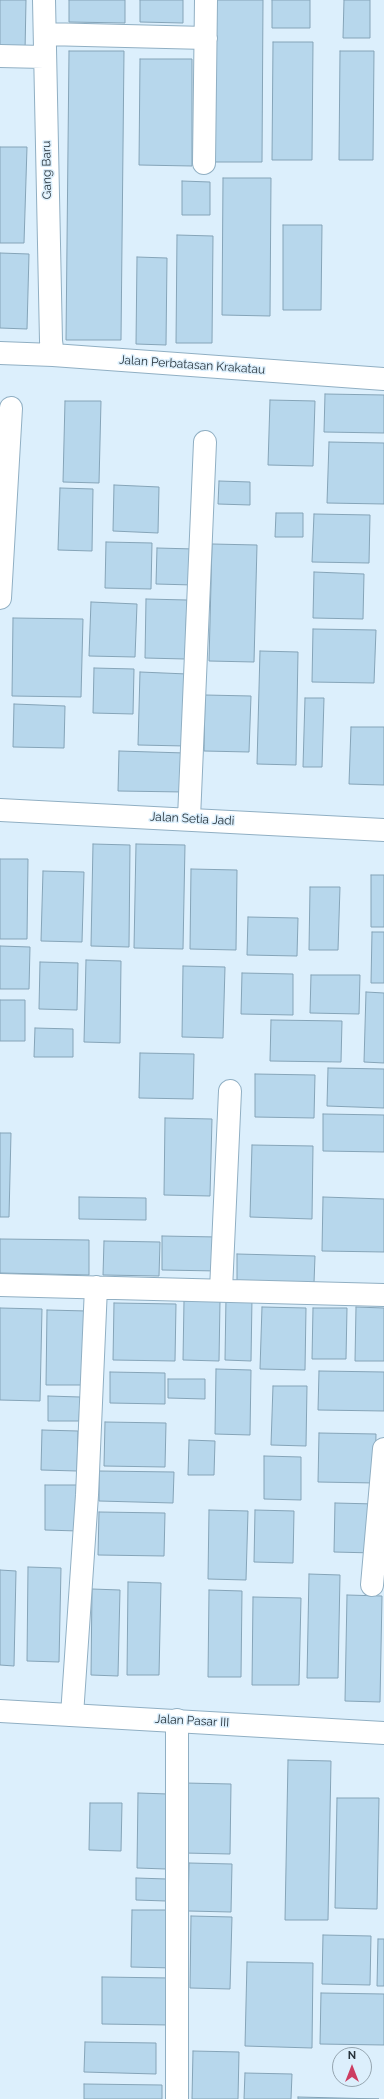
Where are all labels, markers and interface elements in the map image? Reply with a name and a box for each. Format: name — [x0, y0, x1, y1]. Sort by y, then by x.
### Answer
street label: Gang Baru — [39, 141, 55, 199]
street label: Jalan Perbatasan Krakatau — [118, 353, 266, 377]
street label: Jalan Setia Jadi — [149, 810, 235, 828]
street label: Jalan Pasar III — [154, 1712, 230, 1730]
north arrow — [332, 2047, 372, 2087]
text: N — [348, 2049, 356, 2062]

